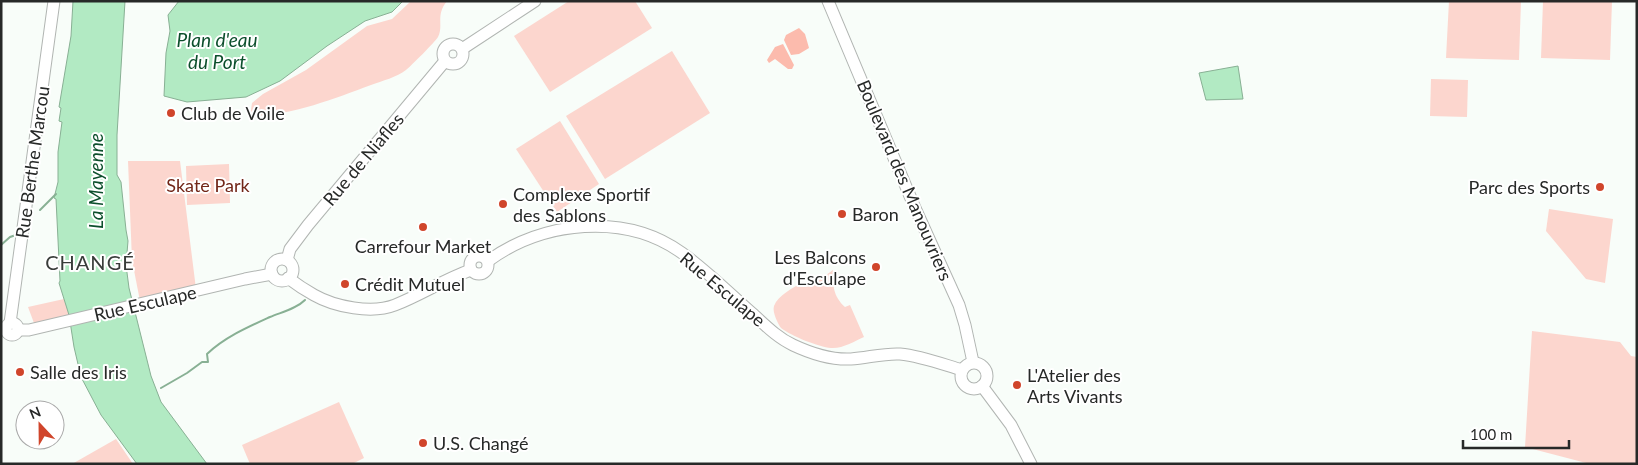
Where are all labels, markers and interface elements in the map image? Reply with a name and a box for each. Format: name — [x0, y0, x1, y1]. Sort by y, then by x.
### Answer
water label: Plan d'eau du Port — [176, 28, 258, 73]
street label: Boulevard des Manouvriers — [853, 76, 957, 284]
street label: Rue Berthe Marcou — [10, 84, 54, 240]
place label: Club de Voile — [181, 102, 285, 124]
marker: Club de Voile — [165, 107, 177, 119]
street label: Rue de Niafles — [318, 108, 408, 210]
water label: La Mayenne — [84, 133, 107, 229]
park label: Skate Park — [166, 174, 250, 196]
place label: Parc des Sports — [1468, 176, 1590, 198]
marker: Parc des Sports — [1594, 181, 1606, 193]
place label: Complexe Sportif des Sablons — [513, 183, 651, 226]
marker: Complexe Sportif des Sablons — [497, 198, 509, 210]
place label: Baron — [852, 203, 899, 225]
marker: Baron — [836, 208, 848, 220]
marker: Carrefour Market — [417, 221, 429, 233]
place label: Carrefour Market — [355, 235, 492, 257]
place label: Les Balcons d'Esculape — [774, 246, 866, 289]
street label: Rue Esculape — [676, 247, 770, 331]
district label: CHANGÉ — [45, 250, 135, 274]
marker: Les Balcons d'Esculape — [870, 261, 882, 273]
place label: Crédit Mutuel — [355, 273, 465, 295]
marker: Crédit Mutuel — [339, 278, 351, 290]
street label: Rue Esculape — [92, 281, 198, 325]
place label: Salle des Iris — [30, 361, 127, 383]
place label: L'Atelier des Arts Vivants — [1027, 364, 1123, 407]
marker: Salle des Iris — [14, 366, 26, 378]
marker: L'Atelier des Arts Vivants — [1011, 379, 1023, 391]
north arrow — [15, 400, 65, 450]
text: N — [27, 403, 43, 422]
scale bar — [1463, 418, 1569, 450]
text: 100 m — [1470, 425, 1512, 443]
place label: U.S. Changé — [433, 432, 529, 454]
marker: U.S. Changé — [417, 437, 429, 449]

